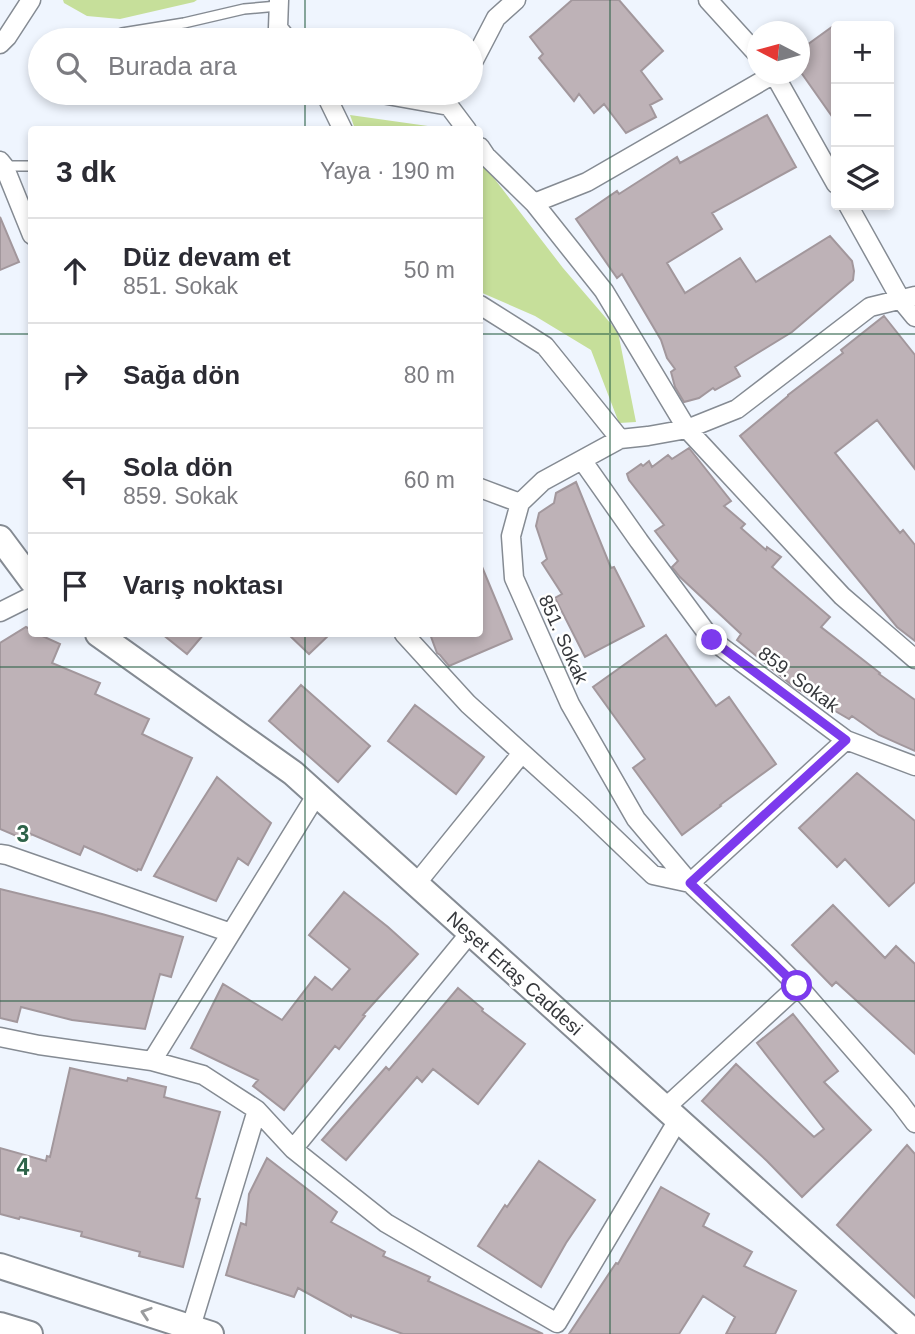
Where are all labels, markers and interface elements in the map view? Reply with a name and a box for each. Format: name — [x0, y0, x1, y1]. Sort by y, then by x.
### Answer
north arrow — [747, 21, 810, 84]
map controls — [831, 21, 894, 210]
button: + — [831, 21, 894, 84]
search box — [28, 28, 483, 105]
icon: search — [52, 48, 90, 86]
text: Burada ara — [108, 51, 237, 81]
button: − — [831, 84, 894, 147]
button: layers — [831, 147, 894, 210]
text: 3 dk — [56, 155, 116, 188]
text: Yaya · 190 m — [320, 158, 455, 184]
text: Düz devam et — [123, 242, 291, 272]
icon: ahead — [56, 252, 94, 290]
text: 50 m — [404, 257, 455, 283]
text: 851. Sokak — [123, 273, 238, 299]
icon: right — [56, 357, 94, 395]
text: Sağa dön — [123, 360, 240, 390]
text: 80 m — [404, 362, 455, 388]
text: Sola dön — [123, 452, 233, 482]
icon: left — [56, 462, 94, 500]
text: 60 m — [404, 467, 455, 493]
text: 859. Sokak — [123, 483, 238, 509]
icon: arrive — [56, 567, 94, 605]
text: Varış noktası — [123, 570, 283, 600]
street label: 851. Sokak — [535, 592, 593, 687]
route end — [696, 624, 727, 655]
street label: 859. Sokak — [754, 642, 843, 717]
text: 3 — [17, 821, 29, 847]
street label: Neşet Ertaş Caddesi — [443, 907, 586, 1039]
route start — [781, 970, 812, 1001]
text: 4 — [17, 1154, 30, 1180]
one-way arrow — [140, 1306, 152, 1321]

